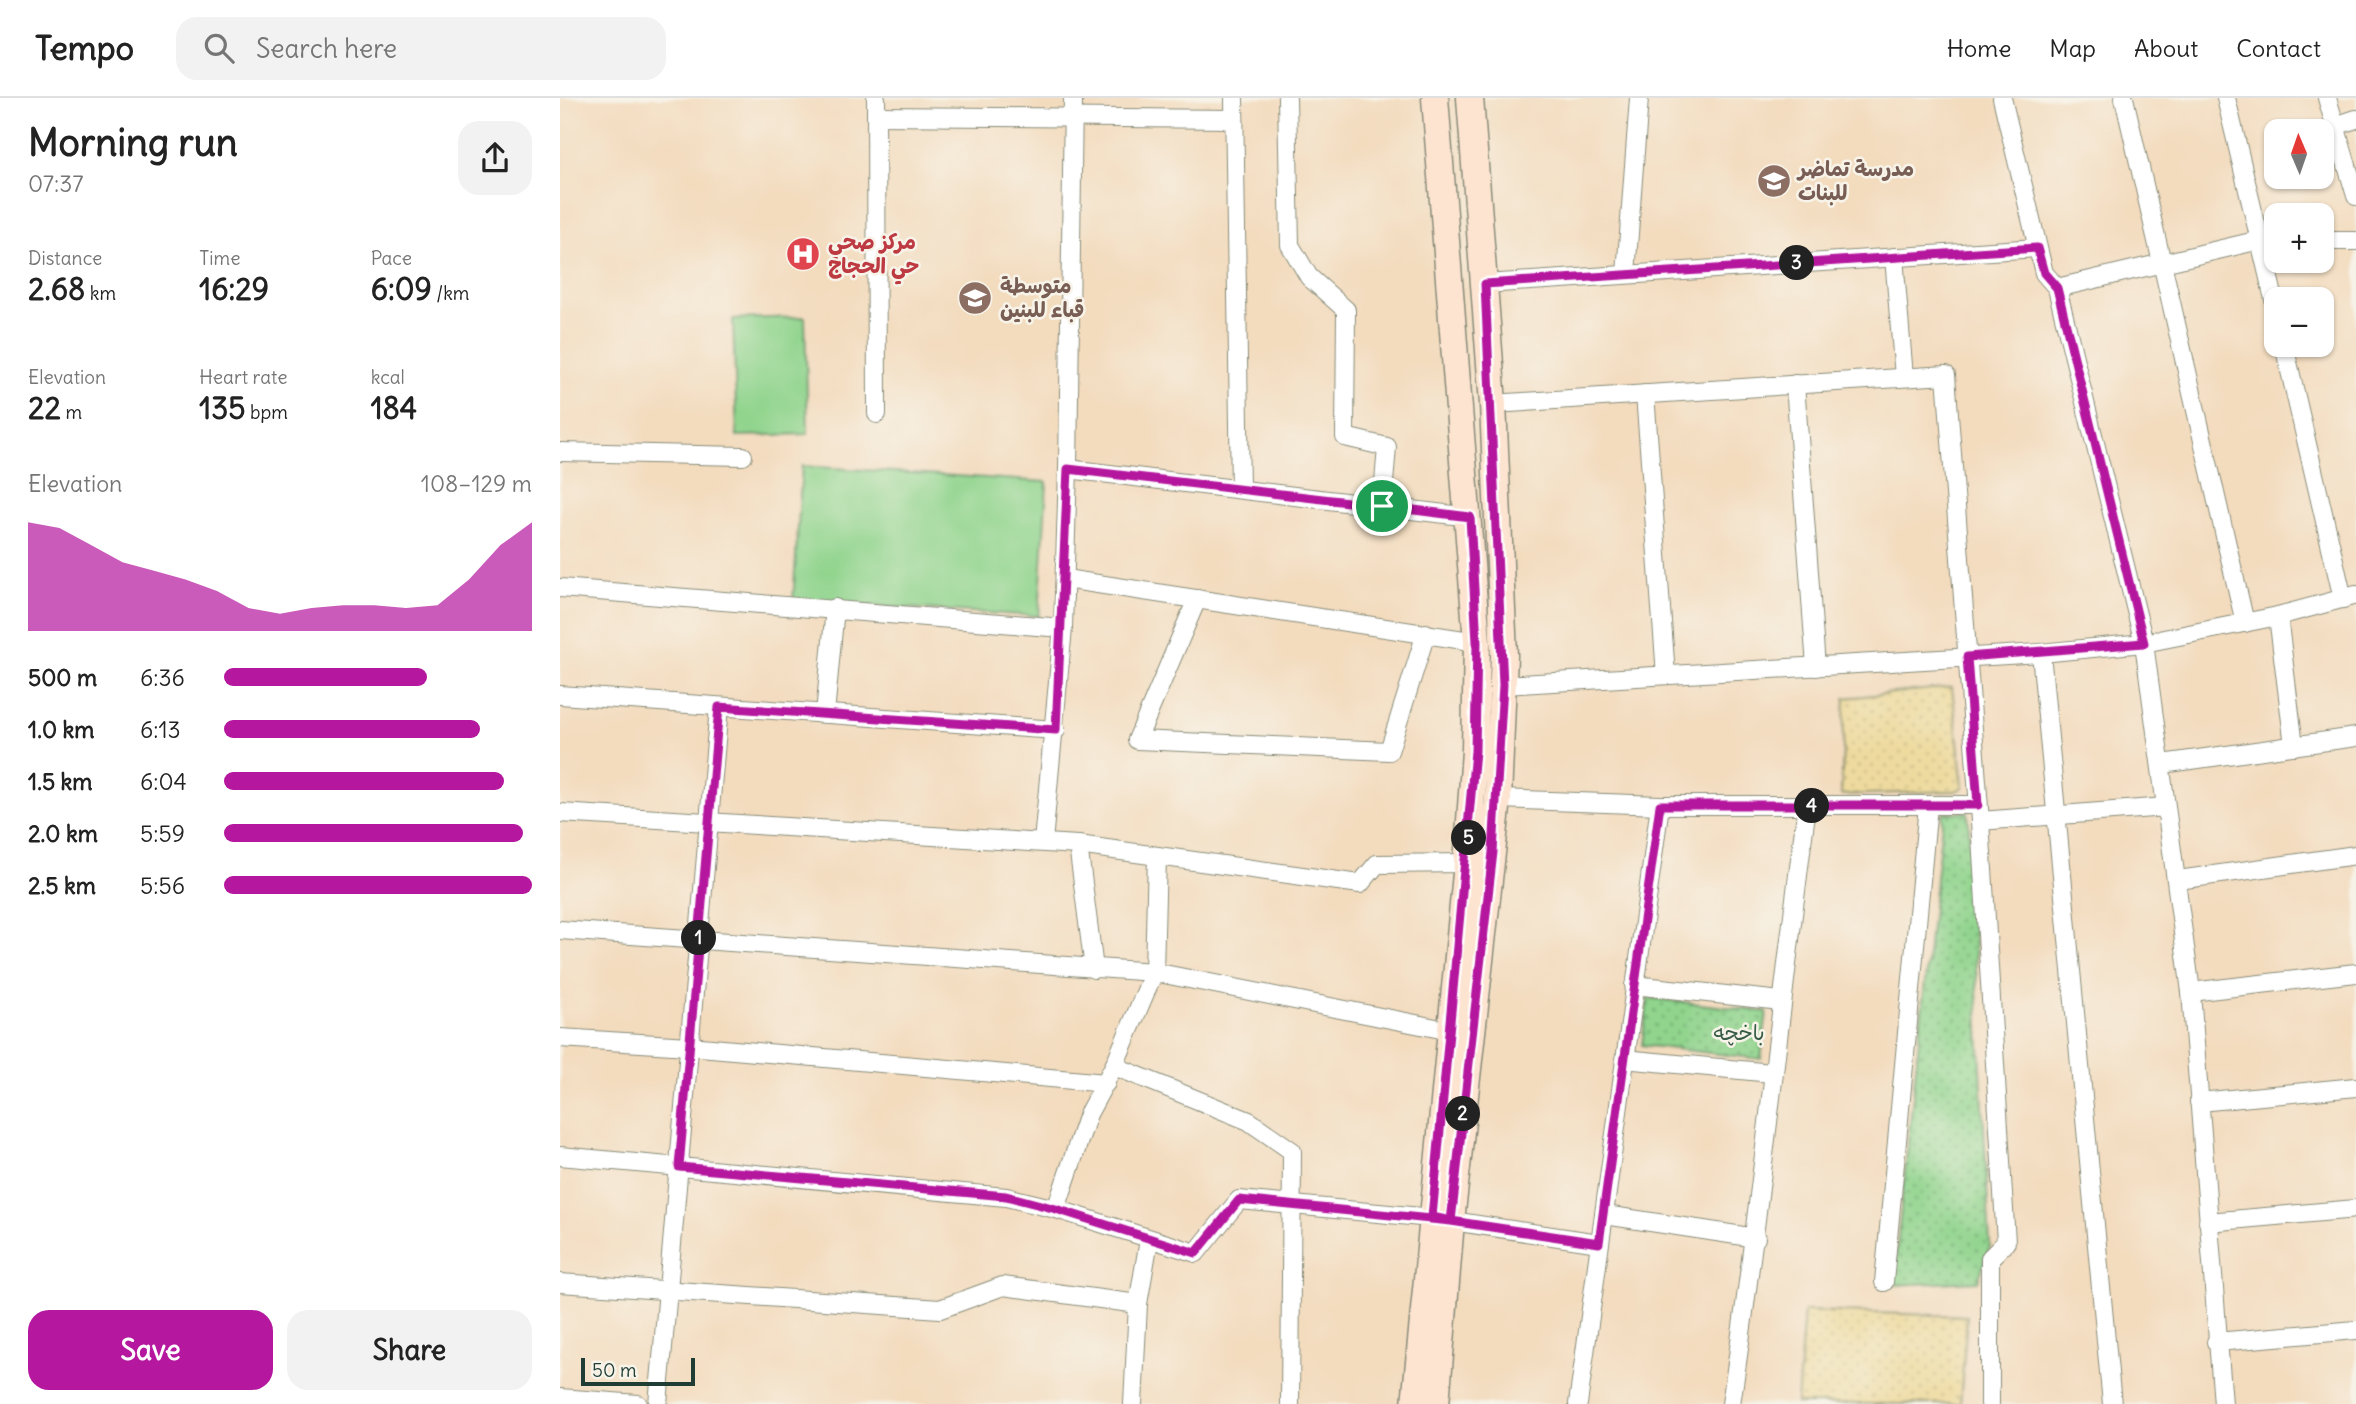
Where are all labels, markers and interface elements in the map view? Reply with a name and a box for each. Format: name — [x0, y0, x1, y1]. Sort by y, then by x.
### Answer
search box — [176, 17, 666, 80]
text: Tempo — [35, 27, 134, 69]
icon: search — [200, 29, 238, 67]
text: Search here — [256, 32, 397, 65]
text: Home — [1947, 33, 2011, 63]
text: Map — [2049, 33, 2096, 63]
text: About — [2134, 33, 2198, 63]
text: Contact — [2236, 33, 2321, 63]
text: Morning run — [28, 119, 238, 166]
north arrow — [2264, 119, 2334, 189]
map controls — [2264, 119, 2334, 357]
button: share — [458, 121, 532, 195]
place label: مدرسة تماضر للبنات — [1796, 155, 1914, 206]
school or university icon: مدرسة تماضر للبنات — [1755, 162, 1793, 200]
text: 07:37 — [28, 169, 84, 198]
button: + — [2264, 203, 2334, 273]
place label: مركز صحي حي الحجاج — [828, 228, 919, 285]
hospital icon: مركز صحي حي الحجاج — [784, 235, 822, 273]
text: Distance — [28, 246, 102, 270]
text: Time — [199, 246, 240, 270]
text: Pace — [371, 246, 412, 270]
pin: 3 — [1780, 246, 1814, 280]
text: 3 — [1791, 250, 1802, 274]
text: 2.68 — [28, 270, 85, 308]
text: 16:29 — [199, 270, 269, 308]
text: 6:09 — [371, 270, 432, 308]
place label: متوسطة قباء للبنين — [1000, 272, 1084, 323]
school or university icon: متوسطة قباء للبنين — [956, 279, 994, 317]
text: km — [85, 281, 116, 305]
text: /km — [432, 281, 470, 305]
button: − — [2264, 287, 2334, 357]
text: Elevation — [28, 365, 106, 389]
text: Heart rate — [199, 365, 287, 389]
text: kcal — [371, 365, 405, 389]
text: 22 — [28, 389, 61, 427]
text: 135 — [199, 389, 246, 427]
text: 184 — [371, 389, 417, 427]
text: m — [61, 400, 82, 424]
text: bpm — [246, 400, 288, 424]
text: Elevation — [28, 469, 122, 498]
text: 108–129 m — [421, 469, 532, 498]
pin — [1352, 476, 1412, 536]
icon: arrive — [1363, 487, 1401, 525]
text: 500 m — [28, 663, 97, 692]
text: 6:36 — [140, 663, 185, 692]
text: 1.0 km — [28, 715, 94, 744]
text: 6:13 — [140, 715, 181, 744]
text: 1.5 km — [28, 767, 93, 796]
text: 6:04 — [140, 767, 187, 796]
pin: 4 — [1794, 788, 1830, 824]
text: 4 — [1806, 793, 1817, 817]
text: 2.0 km — [28, 819, 98, 848]
text: 5:59 — [140, 819, 185, 848]
pin: 5 — [1452, 820, 1486, 856]
text: 5 — [1463, 825, 1474, 849]
text: 2.5 km — [28, 871, 96, 900]
text: 5:56 — [140, 871, 185, 900]
pin: 1 — [682, 920, 716, 956]
text: 1 — [695, 925, 702, 949]
park label: باخچە — [1713, 1019, 1765, 1046]
pin: 2 — [1446, 1096, 1480, 1132]
text: 2 — [1457, 1101, 1468, 1125]
button: Save — [28, 1310, 273, 1390]
button: Share — [287, 1310, 532, 1390]
scale bar — [581, 1355, 695, 1387]
text: 50 m — [592, 1358, 637, 1382]

